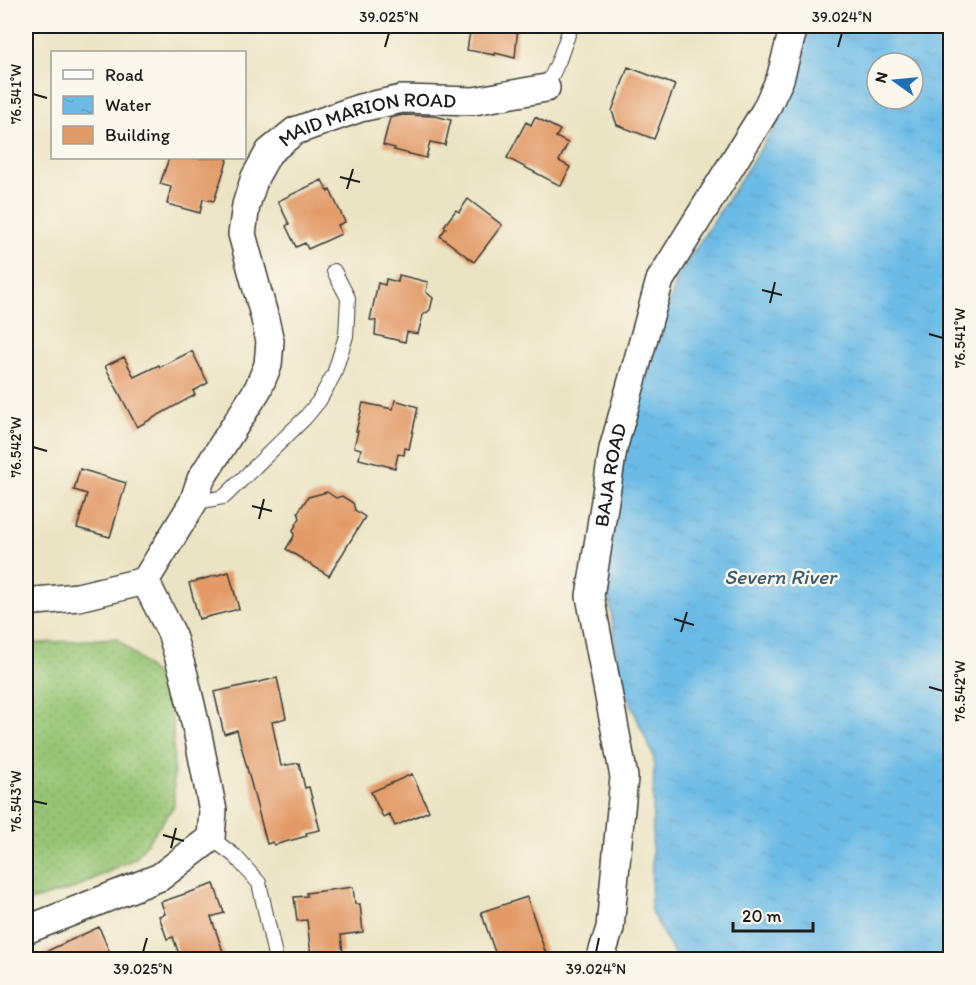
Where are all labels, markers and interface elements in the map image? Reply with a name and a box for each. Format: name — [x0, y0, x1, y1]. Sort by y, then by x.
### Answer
text: 39.025°N — [359, 8, 419, 26]
text: 39.024°N — [812, 8, 872, 26]
legend — [51, 51, 246, 159]
north arrow — [865, 51, 925, 111]
text: 76.541°W — [7, 64, 25, 124]
text: Road — [105, 64, 144, 86]
text: N — [870, 70, 892, 85]
street label: MAID MARION ROAD — [273, 87, 457, 152]
text: Water — [105, 94, 151, 116]
text: Building — [105, 124, 171, 146]
text: 76.541°W — [951, 308, 969, 368]
text: 76.542°W — [7, 416, 25, 478]
street label: BAJA ROAD — [589, 420, 632, 529]
water label: Severn River — [724, 564, 838, 589]
text: 76.542°W — [951, 660, 969, 722]
text: 76.543°W — [7, 770, 25, 832]
scale bar — [733, 895, 812, 933]
text: 20 m — [742, 905, 782, 927]
text: 39.025°N — [113, 960, 173, 978]
text: 39.024°N — [566, 960, 626, 978]

